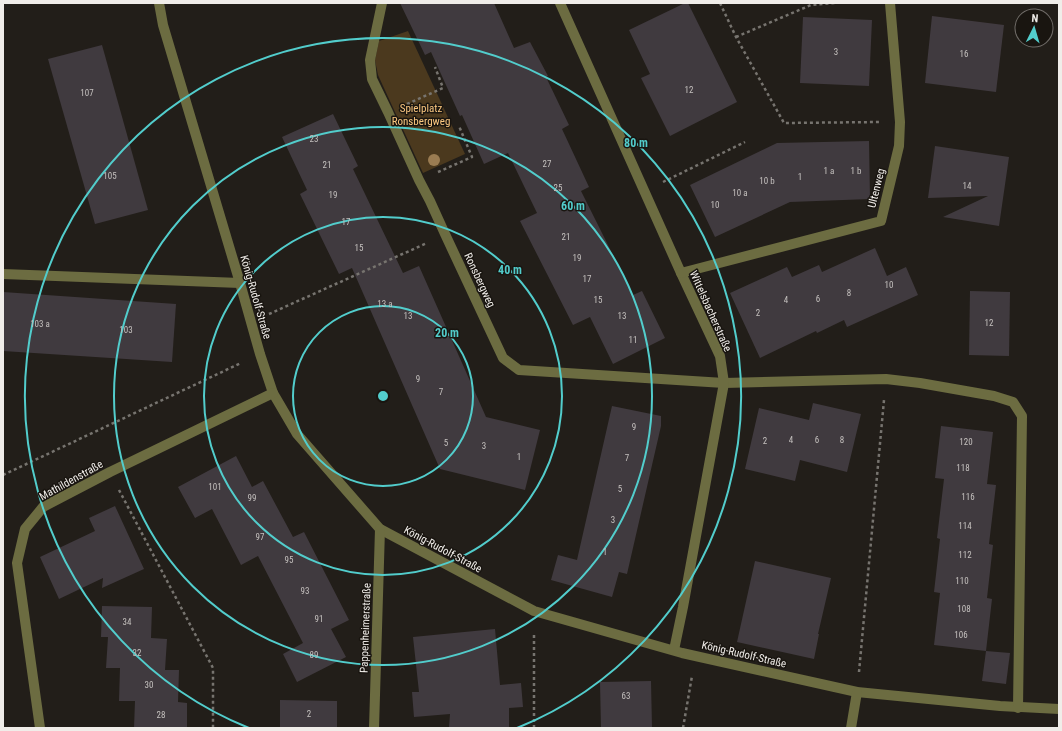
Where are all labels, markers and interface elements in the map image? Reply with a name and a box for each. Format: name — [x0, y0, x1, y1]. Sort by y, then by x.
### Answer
north arrow — [1014, 8, 1054, 48]
text: N — [1031, 12, 1039, 25]
house number: 3 — [834, 47, 838, 57]
house number: 16 — [960, 49, 968, 59]
house number: 12 — [685, 85, 694, 95]
house number: 107 — [80, 88, 94, 98]
park label: Spielplatz Ronsbergweg — [392, 102, 450, 128]
house number: 23 — [310, 134, 318, 144]
text: 80 m — [624, 136, 648, 150]
house number: 27 — [543, 159, 552, 169]
house number: 21 — [323, 160, 331, 170]
house number: 1 a — [824, 166, 834, 176]
house number: 1 b — [851, 166, 862, 176]
street label: Ultenweg — [865, 167, 888, 209]
house number: 105 — [103, 171, 117, 181]
house number: 1 — [798, 172, 802, 182]
house number: 10 b — [759, 176, 775, 186]
house number: 14 — [963, 181, 972, 191]
house number: 25 — [554, 183, 563, 193]
house number: 10 a — [732, 188, 748, 198]
house number: 19 — [329, 190, 337, 200]
text: 60 m — [561, 199, 585, 213]
house number: 10 — [711, 200, 719, 210]
house number: 17 — [342, 217, 351, 227]
house number: 21 — [562, 232, 570, 242]
house number: 15 — [355, 243, 364, 253]
street label: Ronsbergweg — [461, 251, 498, 310]
house number: 19 — [573, 253, 581, 263]
street label: König-Rudolf-Straße — [237, 254, 274, 341]
text: 40 m — [498, 263, 522, 277]
street label: Wittelsbacherstraße — [687, 269, 734, 354]
house number: 17 — [583, 274, 592, 284]
house number: 10 — [885, 280, 893, 290]
house number: 8 — [847, 288, 851, 298]
house number: 6 — [816, 294, 820, 304]
house number: 15 — [594, 295, 603, 305]
house number: 4 — [784, 295, 789, 305]
house number: 13 a — [377, 299, 393, 309]
house number: 2 — [756, 308, 761, 318]
house number: 13 — [404, 311, 412, 321]
house number: 13 — [618, 311, 626, 321]
house number: 12 — [985, 318, 994, 328]
house number: 103 a — [30, 319, 50, 329]
house number: 103 — [119, 325, 133, 335]
text: 20 m — [435, 326, 459, 340]
house number: 11 — [629, 335, 637, 345]
house number: 9 — [416, 374, 420, 384]
house number: 7 — [439, 387, 444, 397]
centre of rings — [376, 389, 390, 403]
house number: 9 — [632, 422, 636, 432]
house number: 4 — [789, 435, 794, 445]
house number: 6 — [815, 435, 819, 445]
house number: 8 — [840, 435, 844, 445]
house number: 2 — [763, 436, 768, 446]
house number: 120 — [959, 437, 973, 447]
house number: 5 — [444, 438, 449, 448]
house number: 3 — [482, 441, 486, 451]
house number: 1 — [517, 452, 521, 462]
house number: 7 — [625, 453, 630, 463]
street label: Mathildenstraße — [37, 458, 105, 503]
house number: 118 — [956, 463, 970, 473]
house number: 101 — [208, 482, 222, 492]
house number: 5 — [618, 484, 623, 494]
house number: 116 — [961, 492, 975, 502]
house number: 99 — [248, 493, 256, 503]
house number: 3 — [611, 515, 615, 525]
house number: 114 — [958, 521, 972, 531]
street label: König-Rudolf-Straße — [402, 523, 484, 575]
house number: 97 — [256, 532, 265, 542]
house number: 1 — [603, 547, 607, 557]
house number: 112 — [958, 550, 972, 560]
house number: 95 — [285, 555, 294, 565]
house number: 110 — [955, 576, 969, 586]
street label: Pappenheimerstraße — [357, 583, 374, 673]
house number: 93 — [301, 586, 309, 596]
house number: 108 — [957, 604, 971, 614]
house number: 91 — [315, 614, 323, 624]
house number: 34 — [123, 617, 132, 627]
house number: 106 — [954, 630, 968, 640]
street label: König-Rudolf-Straße — [700, 638, 787, 671]
house number: 32 — [133, 648, 142, 658]
house number: 89 — [310, 650, 318, 660]
house number: 30 — [145, 680, 153, 690]
house number: 63 — [622, 691, 630, 701]
house number: 2 — [307, 709, 312, 719]
house number: 28 — [157, 710, 165, 720]

